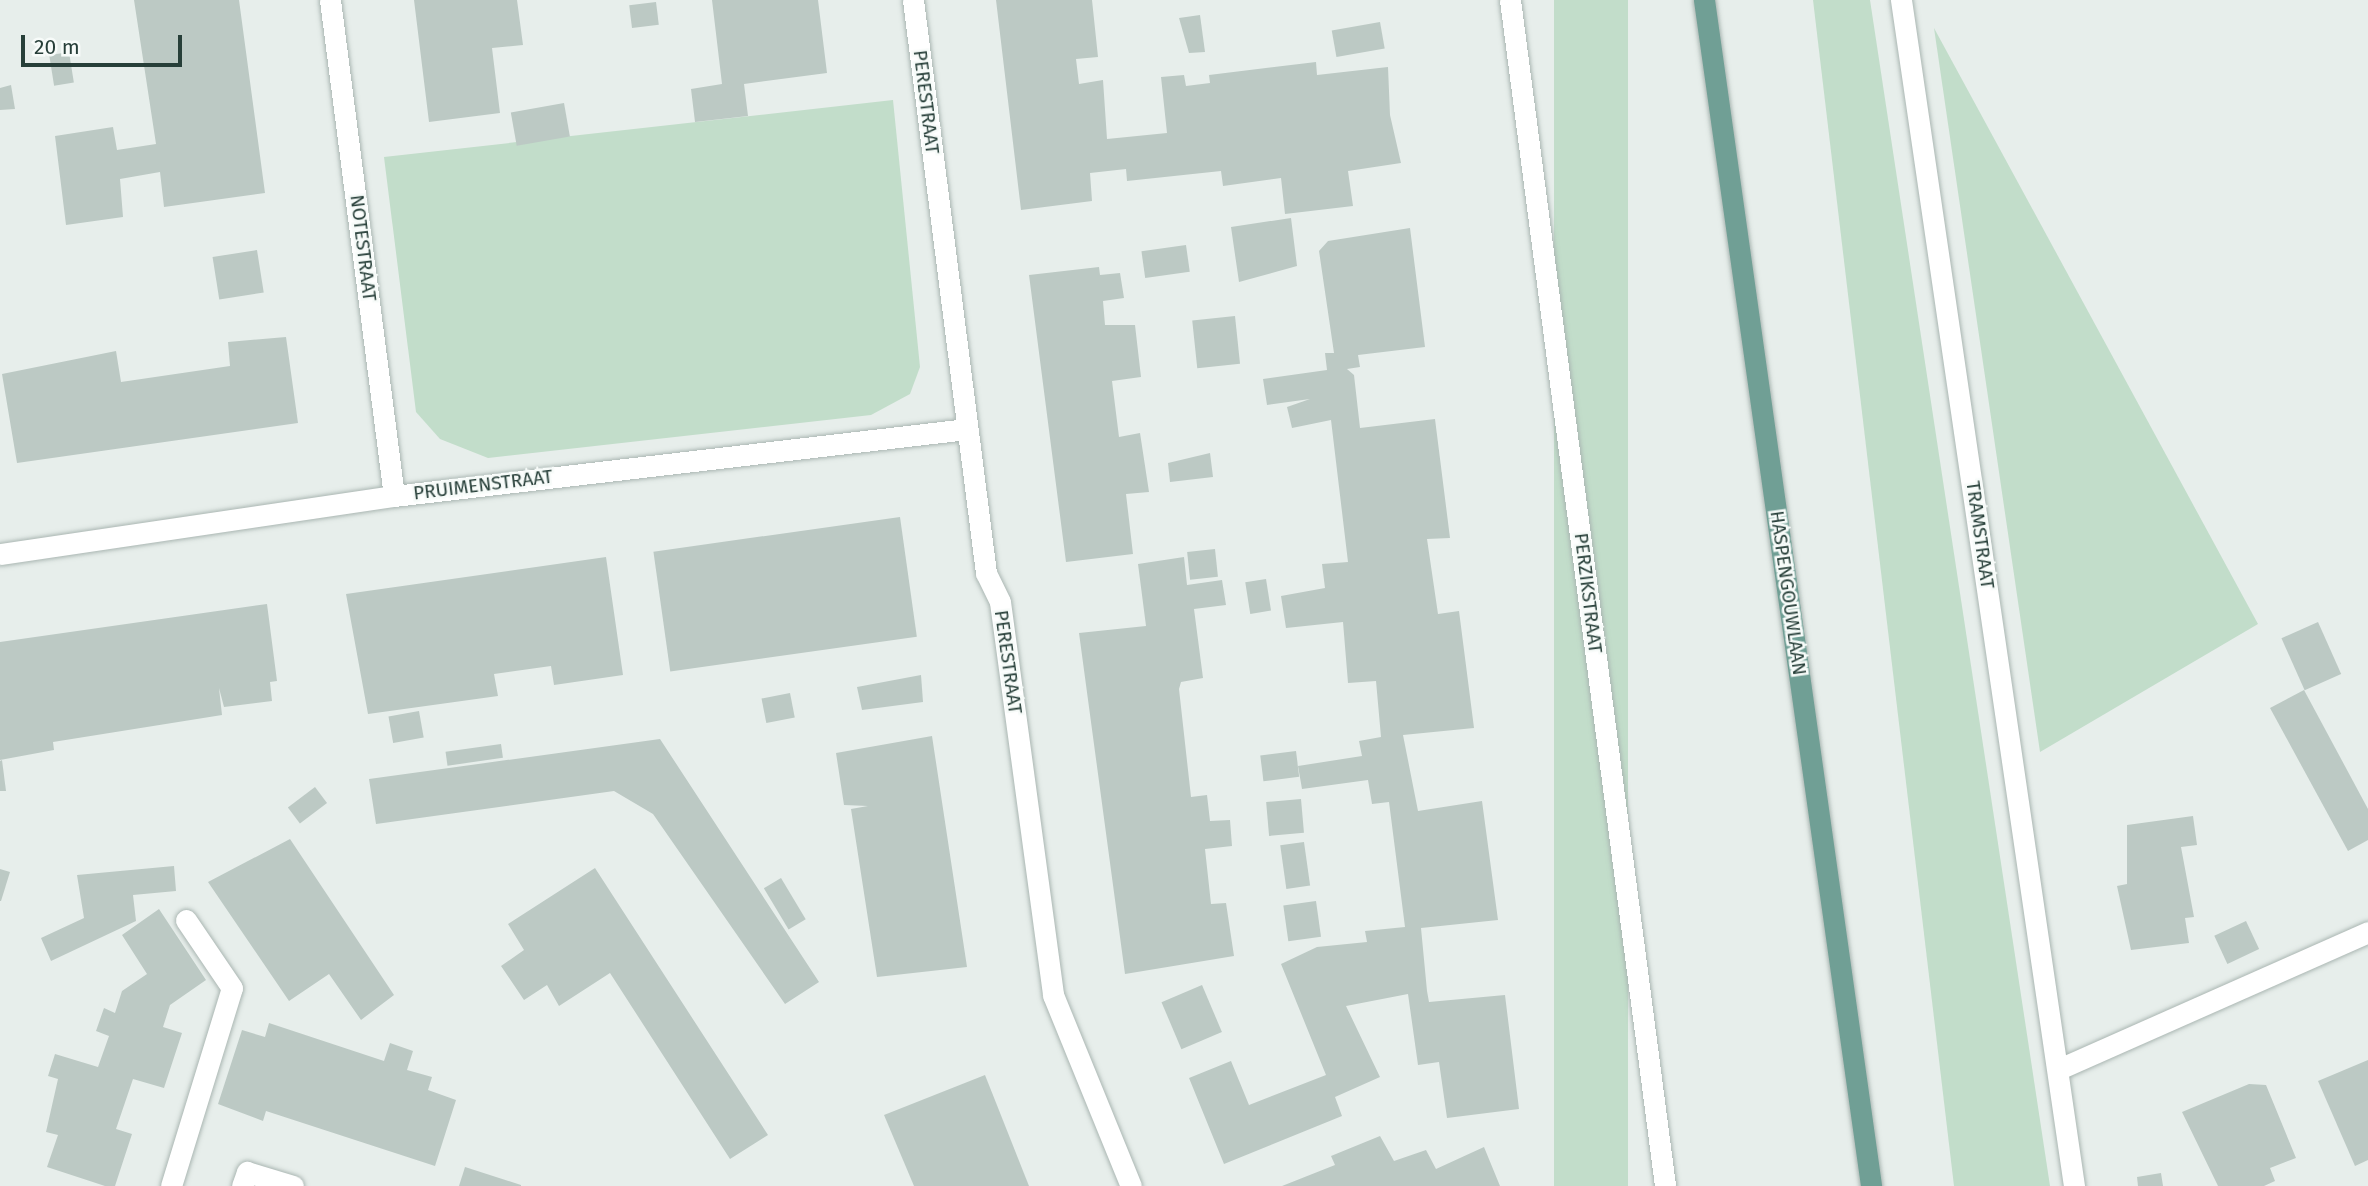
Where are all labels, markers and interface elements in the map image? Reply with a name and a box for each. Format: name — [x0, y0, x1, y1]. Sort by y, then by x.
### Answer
scale bar — [24, 21, 186, 65]
text: 20 m — [34, 34, 80, 60]
street label: PERESTRAAT — [908, 49, 944, 155]
street label: NOTESTRAAT — [345, 193, 381, 303]
street label: PRUIMENSTRAAT — [412, 465, 554, 505]
street label: TRAMSTRAAT — [1961, 480, 1999, 590]
street label: HASPENGOUWLAAN — [1765, 509, 1811, 677]
street label: PERZIKSTRAAT — [1569, 532, 1607, 654]
street label: PERESTRAAT — [989, 609, 1027, 715]

